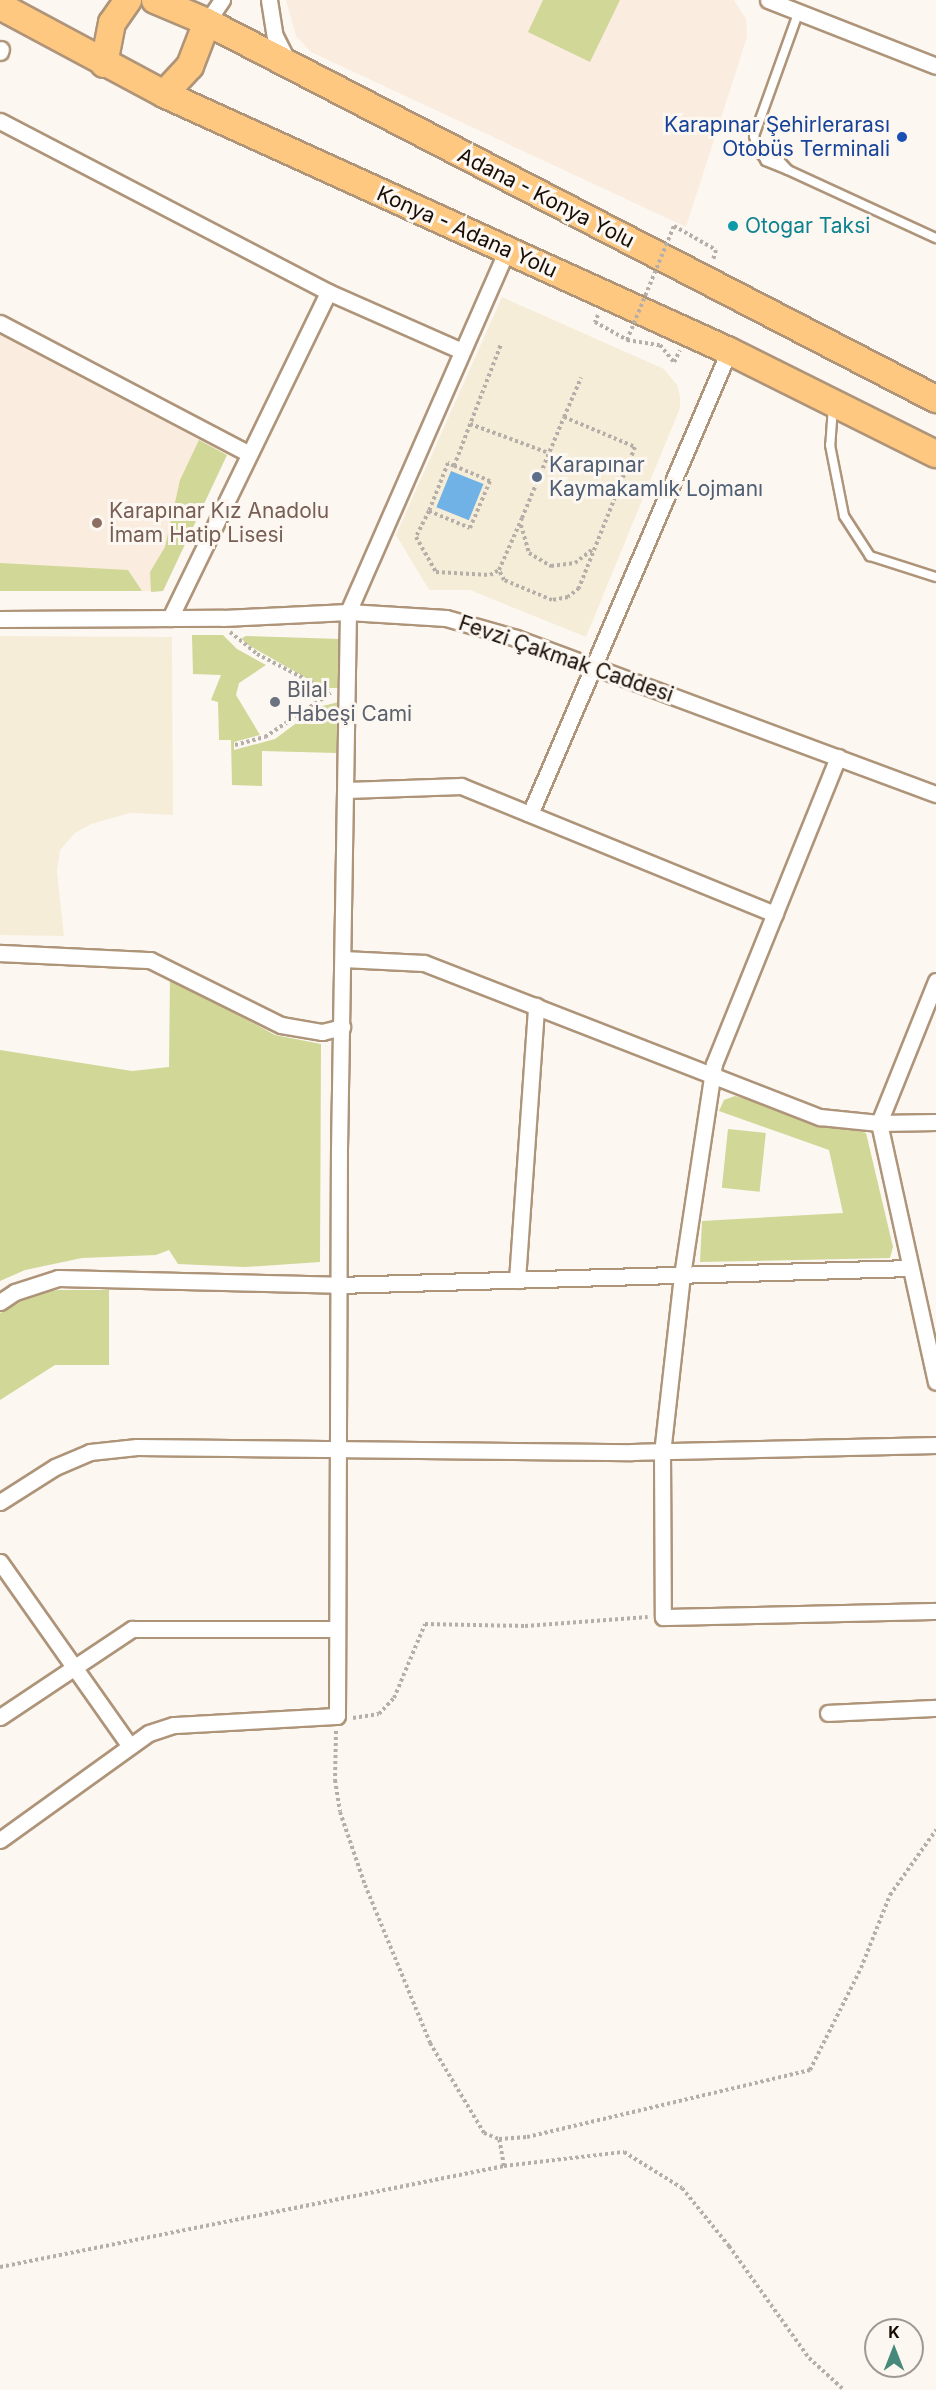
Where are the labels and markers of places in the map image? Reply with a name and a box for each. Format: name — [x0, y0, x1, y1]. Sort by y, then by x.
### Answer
place label: Karapınar Şehirlerarası Otobüs Terminali — [664, 112, 890, 162]
marker: Karapınar Şehirlerarası Otobüs Terminali — [895, 130, 909, 144]
place label: Otogar Taksi — [745, 213, 870, 239]
marker: Otogar Taksi — [726, 219, 740, 233]
place label: Karapınar Kaymakamlık Lojmanı — [549, 452, 763, 502]
marker: Karapınar Kaymakamlık Lojmanı — [530, 470, 544, 484]
place label: Karapınar Kız Anadolu İmam Hatip Lisesi — [109, 498, 329, 548]
marker: Karapınar Kız Anadolu İmam Hatip Lisesi — [90, 516, 104, 530]
place label: Bilal Habeşi Cami — [287, 677, 412, 727]
marker: Bilal Habeşi Cami — [268, 695, 282, 709]

